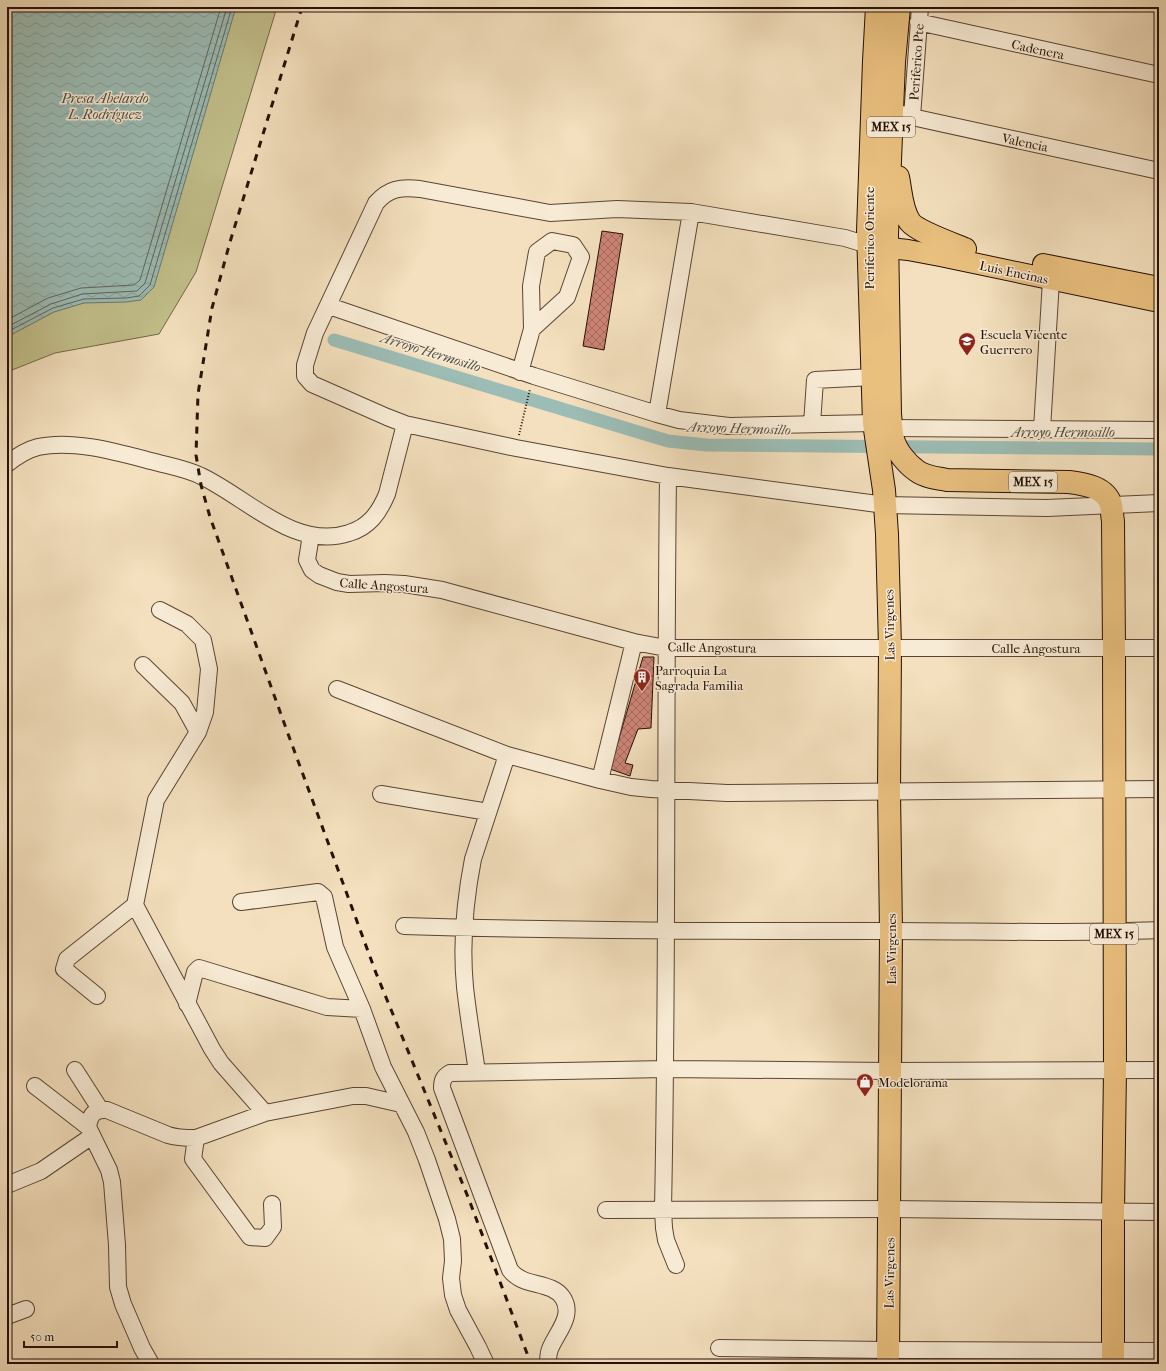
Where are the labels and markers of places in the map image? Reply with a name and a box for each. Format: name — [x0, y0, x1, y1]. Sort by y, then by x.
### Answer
place label: Escuela Vicente Guerrero — [980, 327, 1068, 357]
school or university icon: Escuela Vicente Guerrero — [957, 331, 977, 356]
place label: Parroquia La Sagrada Familia — [655, 663, 744, 693]
building icon: Parroquia La Sagrada Familia — [632, 667, 652, 692]
shop icon: Modelorama — [855, 1072, 875, 1097]
place label: Modelorama — [878, 1075, 949, 1090]

